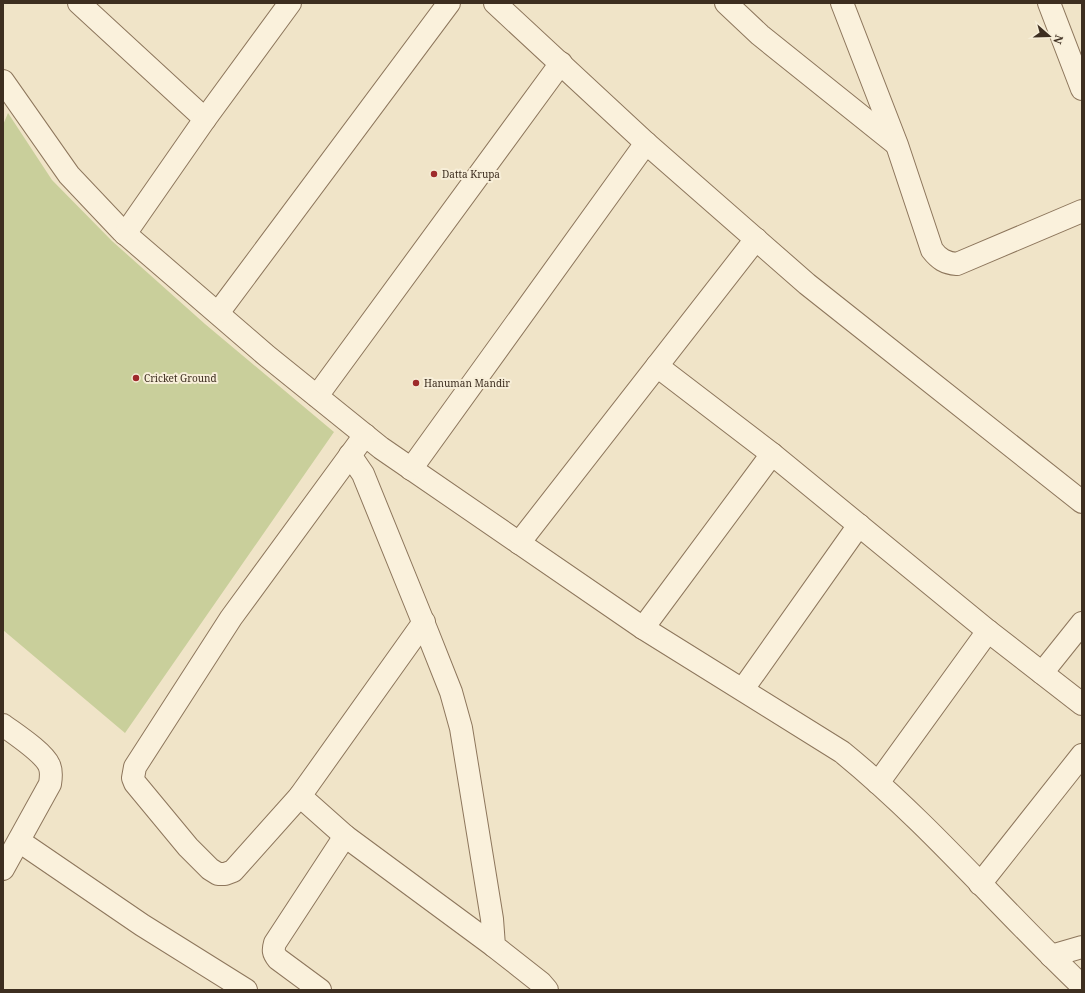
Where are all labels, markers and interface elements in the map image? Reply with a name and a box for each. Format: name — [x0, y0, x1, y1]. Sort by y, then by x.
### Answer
north arrow — [1029, 16, 1069, 56]
text: N — [1050, 33, 1067, 47]
place label: Datta Krupa — [442, 167, 500, 181]
marker: Datta Krupa — [429, 169, 439, 179]
place label: Cricket Ground — [144, 371, 217, 385]
marker: Cricket Ground — [131, 373, 141, 383]
place label: Hanuman Mandir — [424, 376, 510, 390]
marker: Hanuman Mandir — [411, 378, 421, 388]

